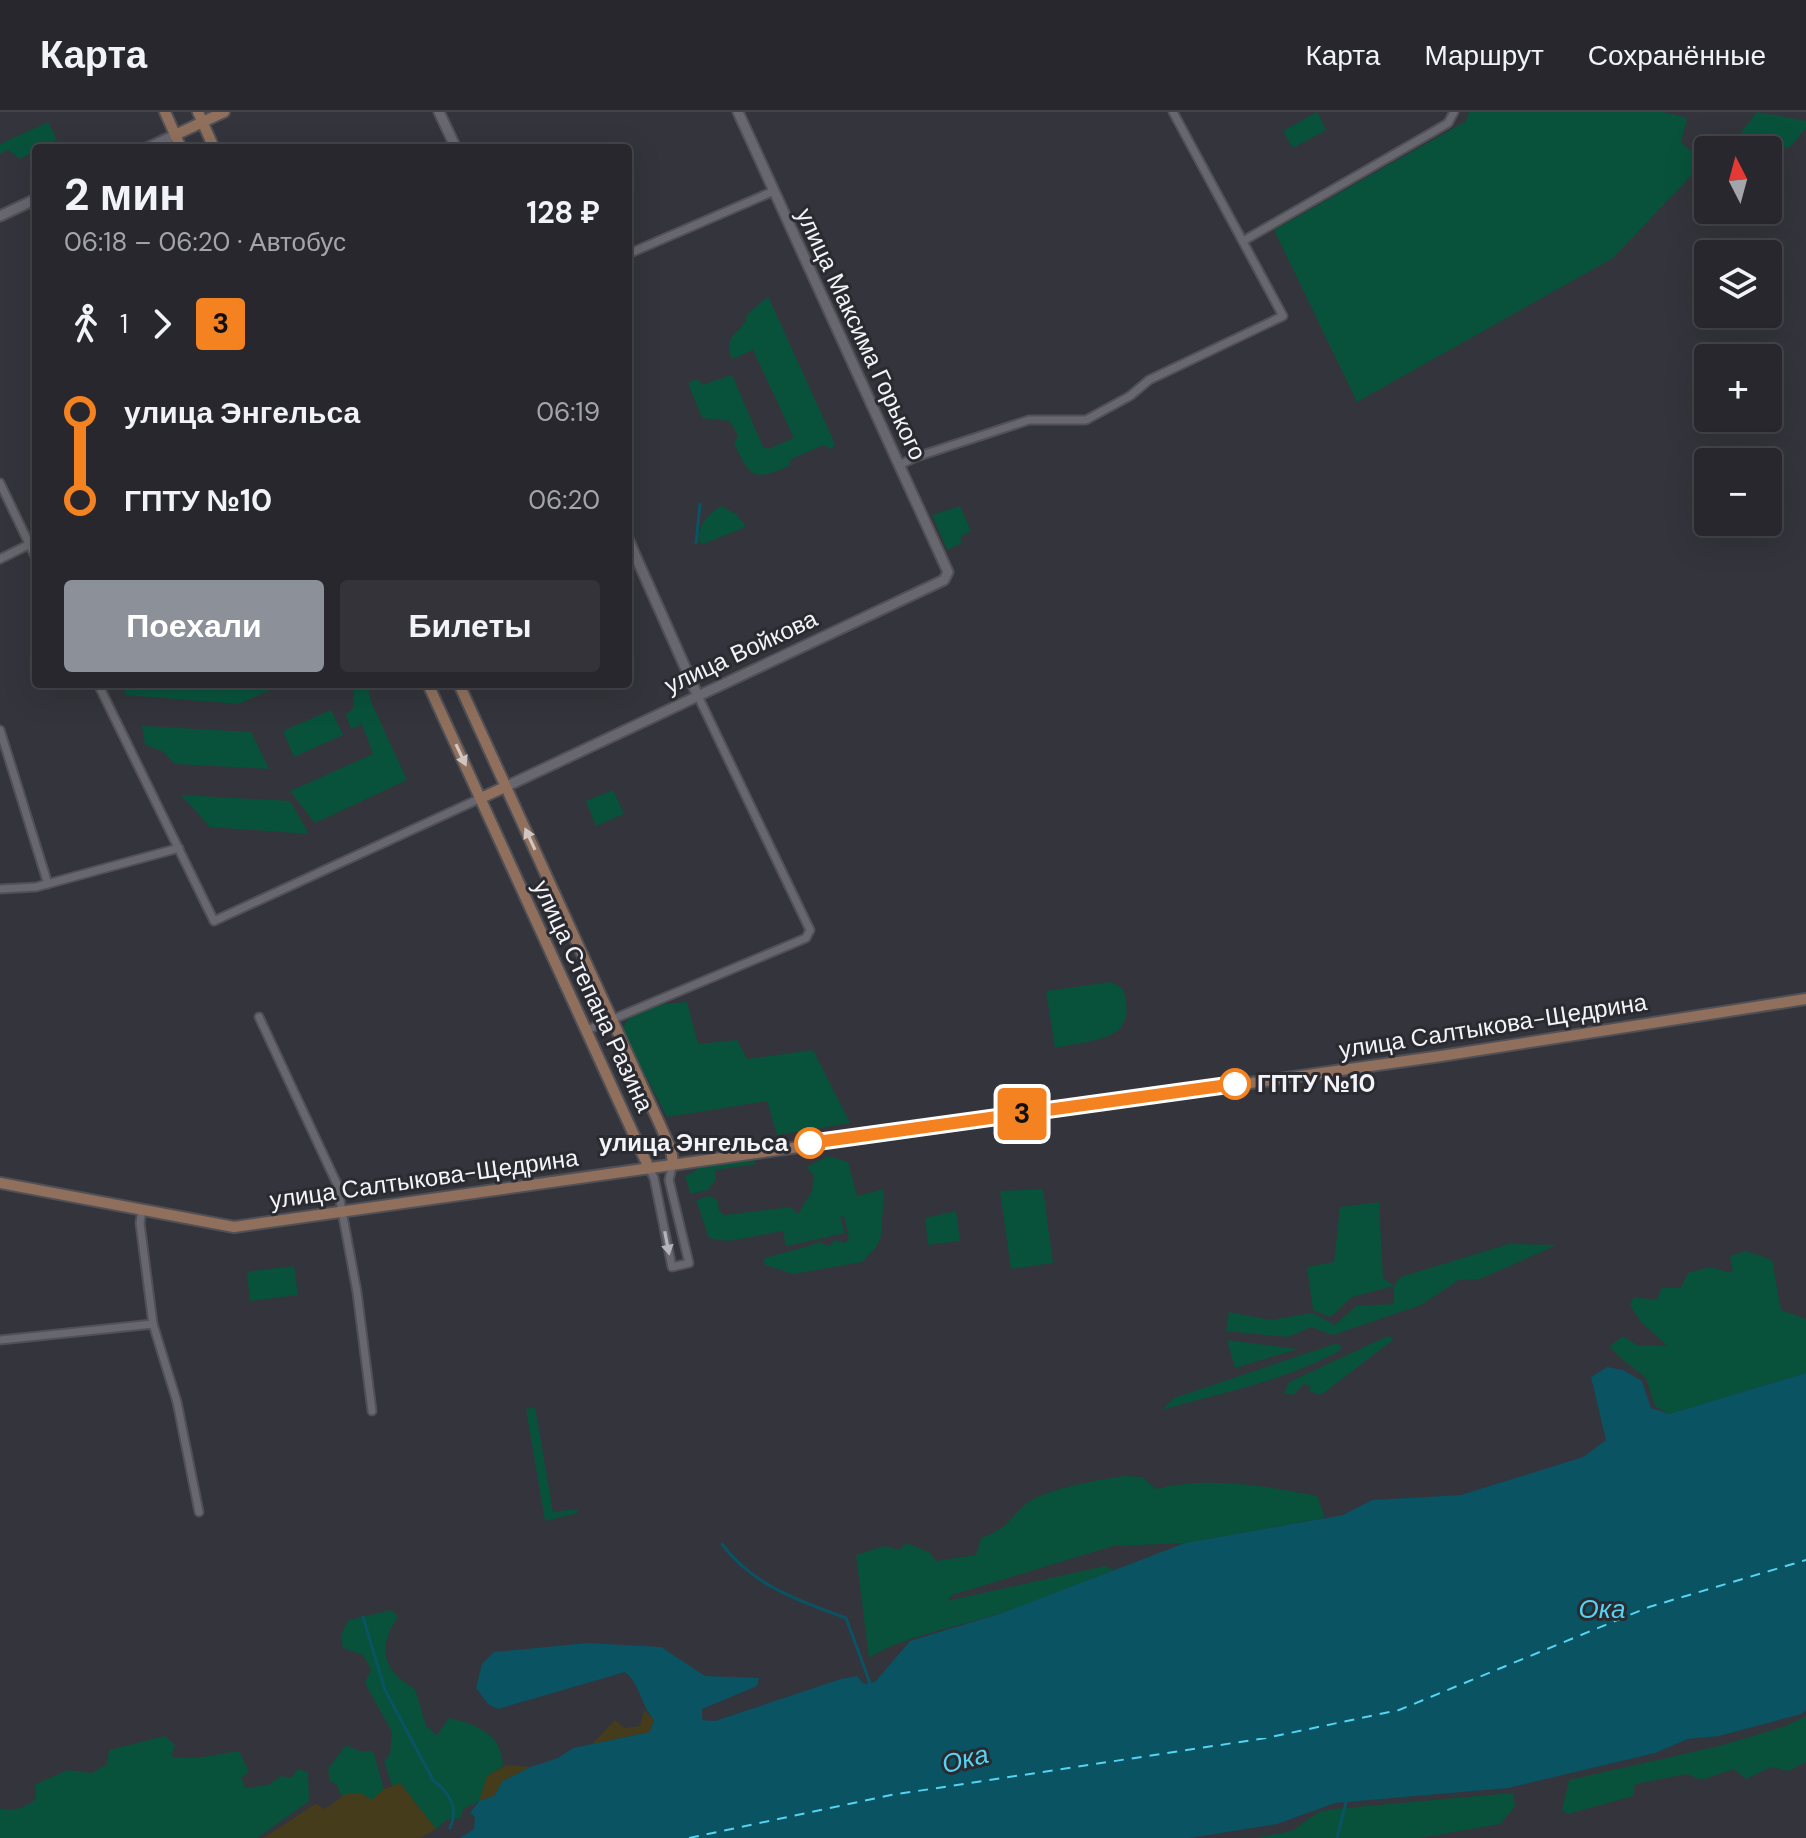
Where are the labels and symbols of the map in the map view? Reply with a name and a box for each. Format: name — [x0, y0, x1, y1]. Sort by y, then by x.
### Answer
north arrow — [1694, 136, 1782, 224]
street label: улица Максима Горького — [789, 203, 934, 465]
street label: улица Войкова — [659, 602, 823, 700]
one-way arrow — [454, 743, 467, 767]
one-way arrow — [523, 828, 536, 851]
street label: улица Степана Разина — [526, 875, 661, 1117]
street label: улица Салтыкова-Щедрина — [1337, 986, 1650, 1065]
place label: ГПТУ №10 — [1257, 1068, 1375, 1099]
marker: ГПТУ №10 — [1220, 1069, 1250, 1099]
line badge: 3 — [996, 1088, 1048, 1140]
place label: улица Энгельса — [599, 1127, 789, 1158]
marker: улица Энгельса — [795, 1128, 825, 1158]
street label: улица Салтыкова-Щедрина — [268, 1141, 581, 1216]
one-way arrow — [661, 1231, 674, 1256]
water label: Ока — [1579, 1592, 1625, 1626]
water label: Ока — [938, 1737, 992, 1781]

